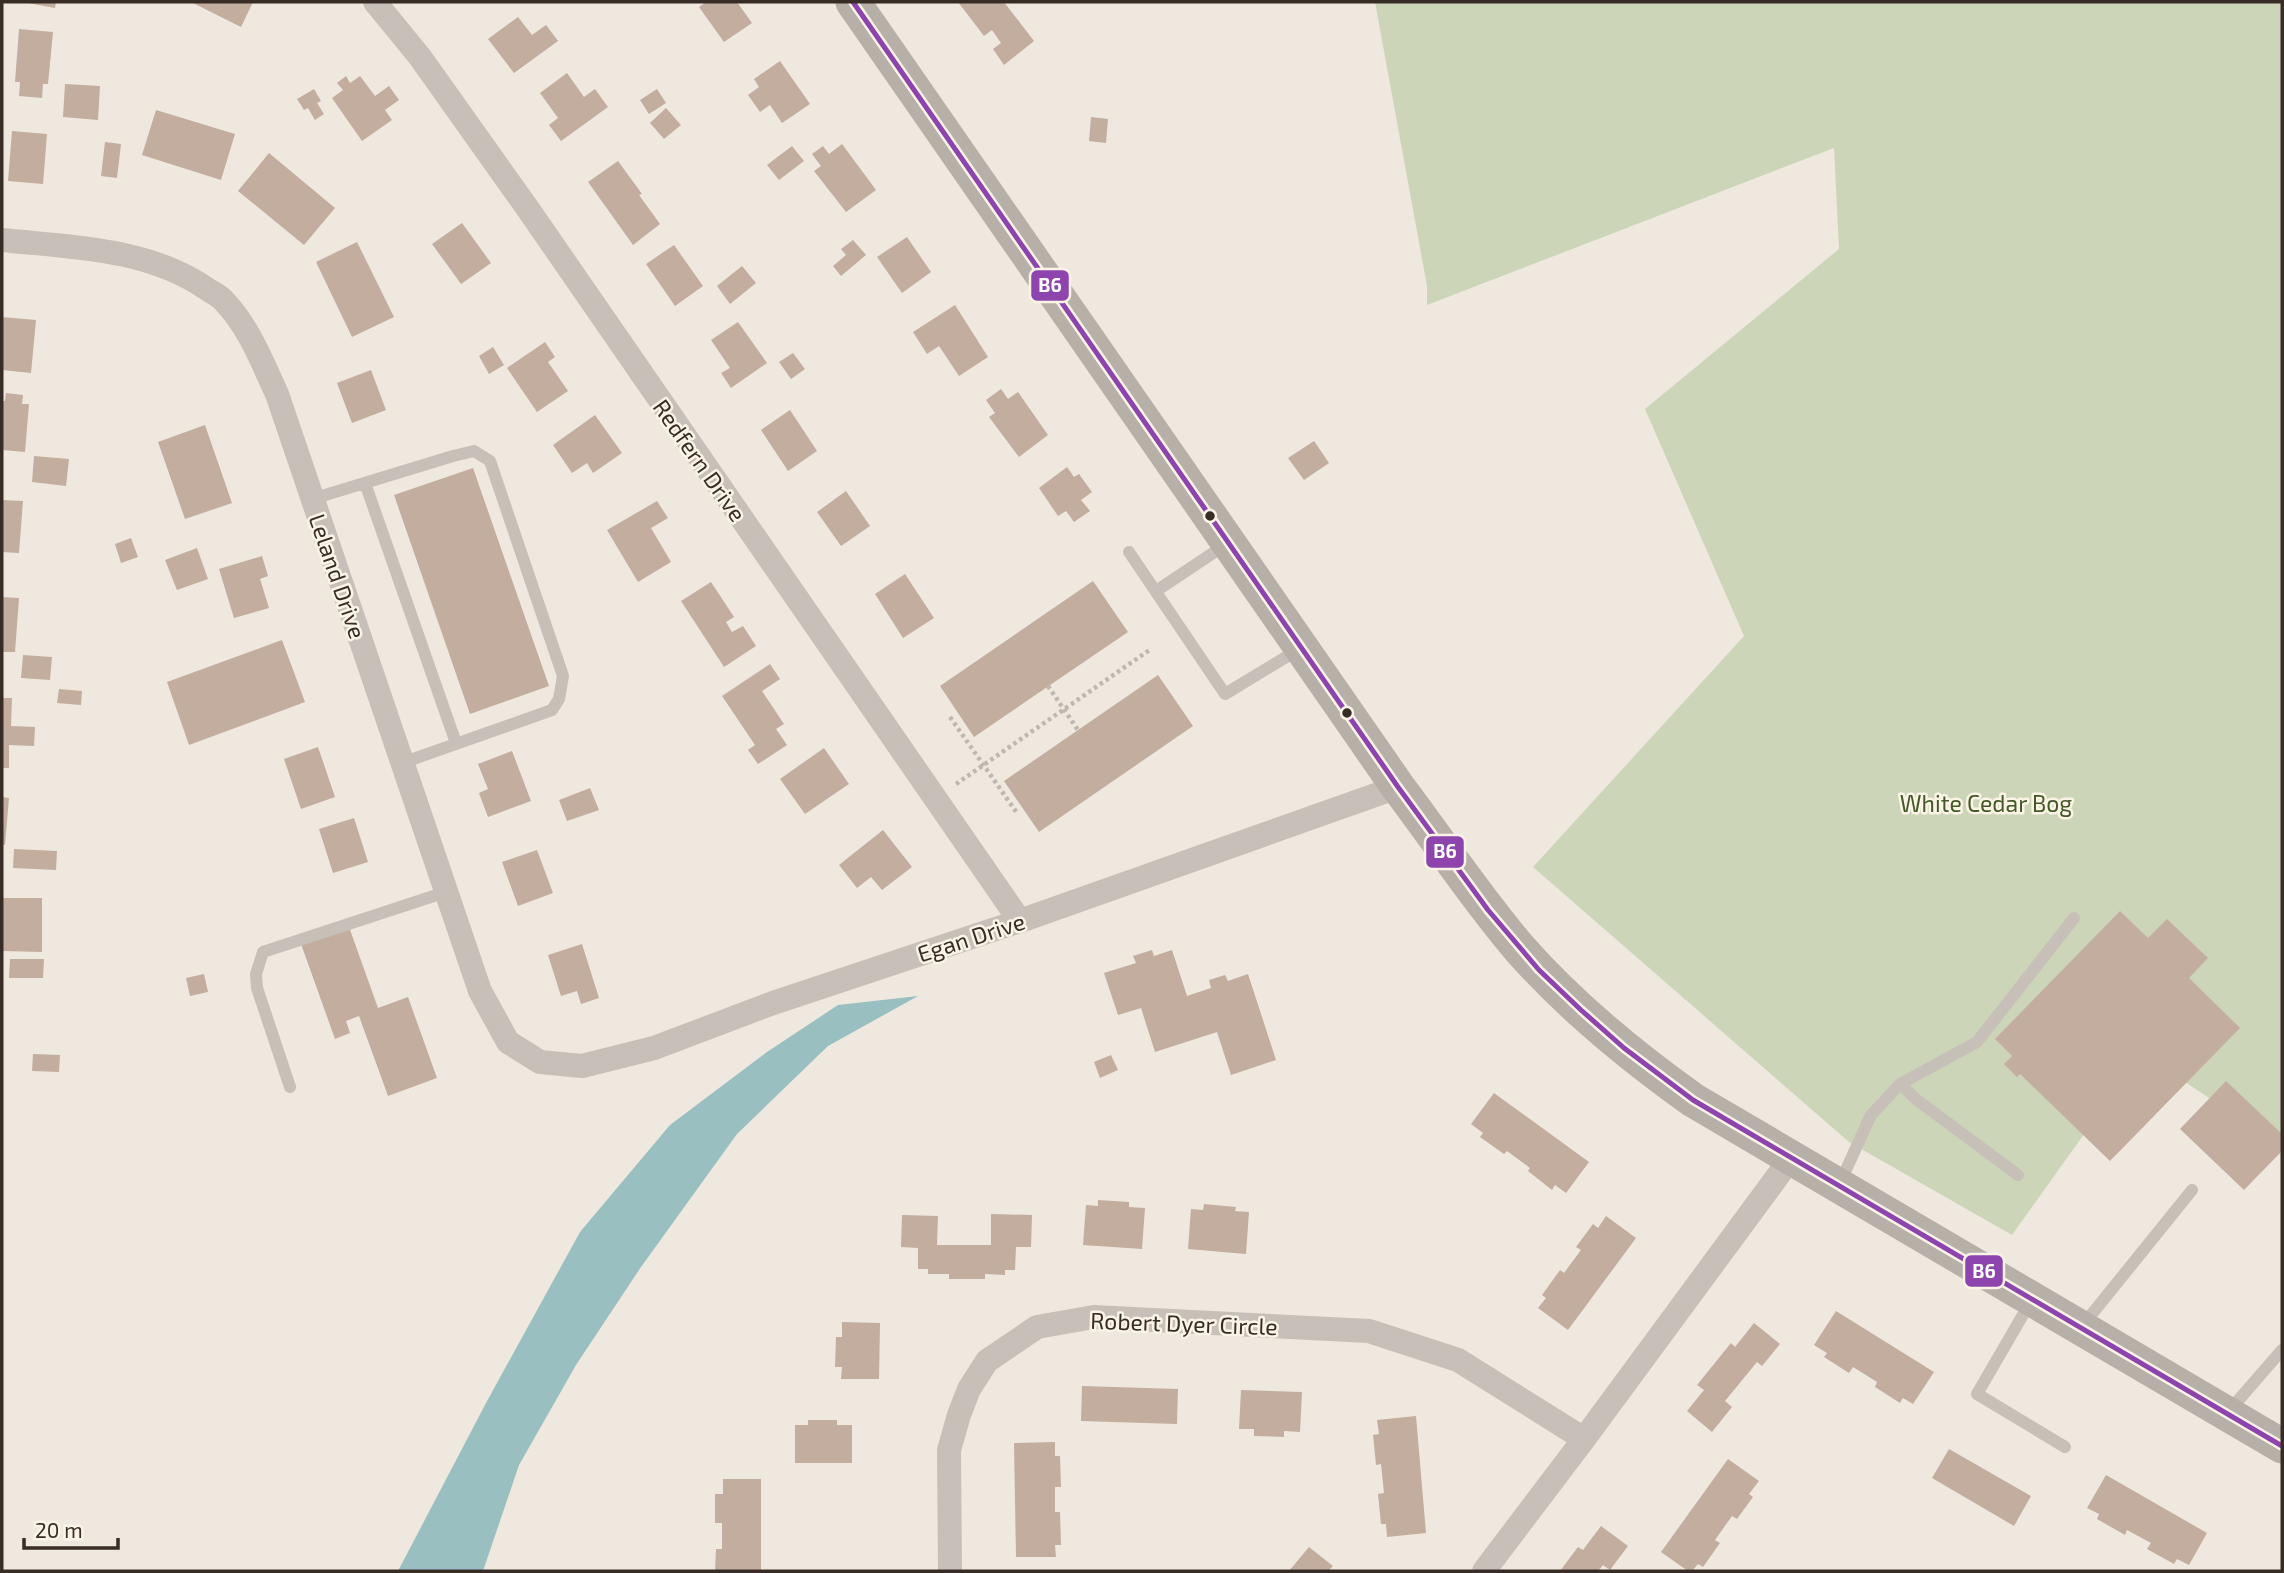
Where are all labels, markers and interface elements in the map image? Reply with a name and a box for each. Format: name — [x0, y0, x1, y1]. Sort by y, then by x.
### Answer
line badge: B6 — [1030, 269, 1070, 302]
text: B6 — [1038, 273, 1062, 296]
street label: Redfern Drive — [648, 393, 752, 527]
unlabelled marker — [1203, 509, 1217, 523]
street label: Leland Drive — [304, 510, 372, 642]
unlabelled marker — [1340, 706, 1354, 720]
park label: White Cedar Bog — [1900, 789, 2072, 817]
line badge: B6 — [1425, 835, 1465, 869]
text: B6 — [1433, 839, 1457, 862]
street label: Egan Drive — [914, 906, 1028, 968]
line badge: B6 — [1964, 1254, 2004, 1288]
text: B6 — [1972, 1259, 1996, 1282]
street label: Robert Dyer Circle — [1090, 1306, 1278, 1340]
scale bar — [24, 1506, 119, 1550]
text: 20 m — [35, 1517, 83, 1542]

